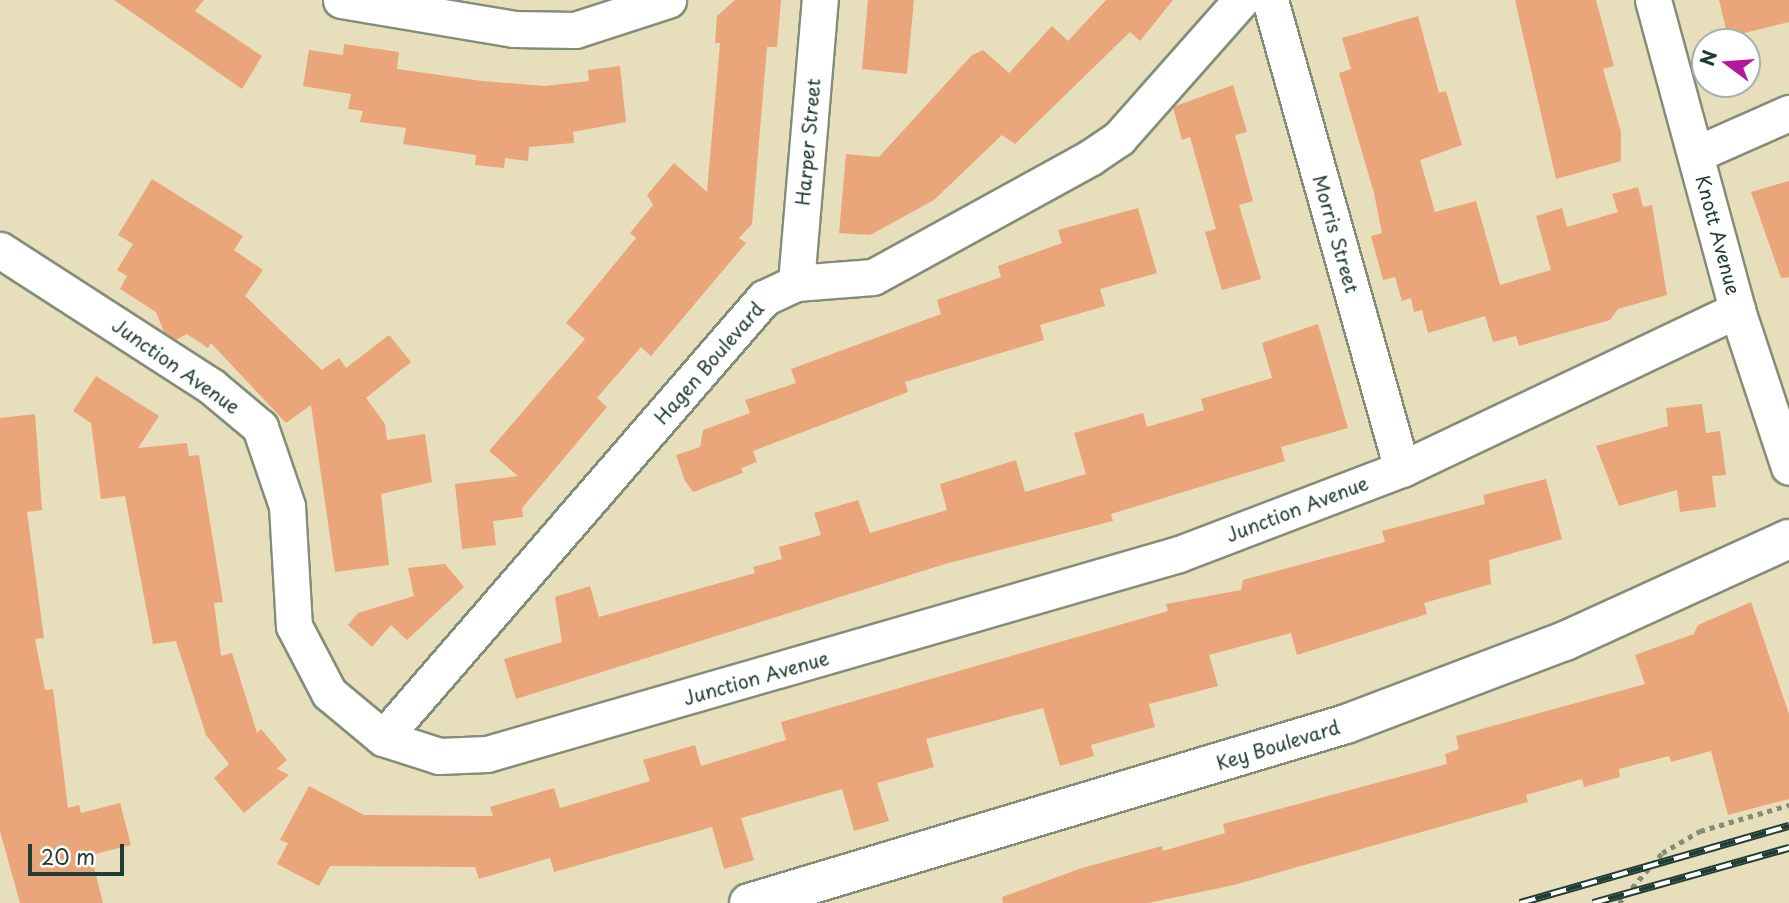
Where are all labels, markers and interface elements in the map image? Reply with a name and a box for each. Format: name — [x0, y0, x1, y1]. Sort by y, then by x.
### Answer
north arrow — [1691, 28, 1761, 98]
text: N — [1692, 47, 1723, 69]
street label: Harper Street — [791, 77, 825, 207]
street label: Morris Street — [1308, 172, 1364, 296]
street label: Knott Avenue — [1691, 173, 1745, 297]
street label: Hagen Boulevard — [649, 297, 769, 429]
street label: Junction Avenue — [108, 314, 244, 418]
street label: Junction Avenue — [1223, 472, 1371, 546]
street label: Junction Avenue — [681, 646, 831, 710]
street label: Key Boulevard — [1213, 715, 1343, 775]
scale bar — [32, 830, 128, 874]
text: 20 m — [41, 840, 95, 872]

